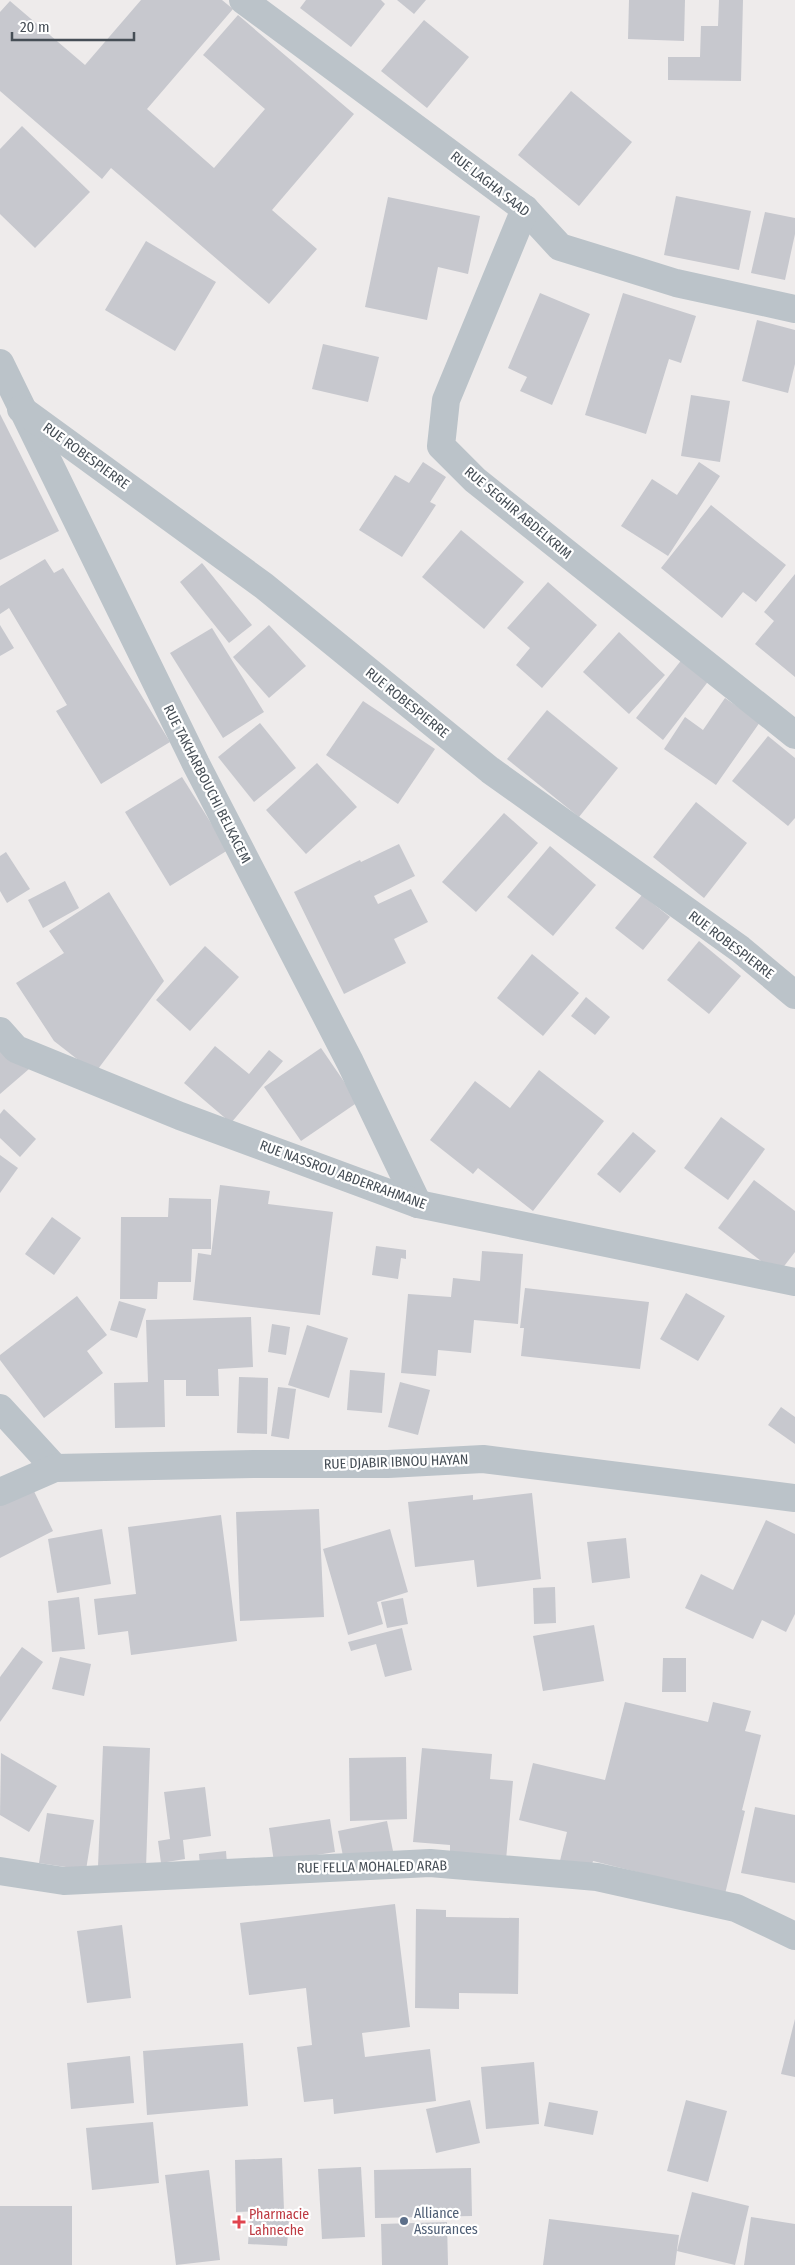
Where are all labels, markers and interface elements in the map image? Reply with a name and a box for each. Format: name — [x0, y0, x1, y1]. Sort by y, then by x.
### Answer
scale bar — [12, 10, 135, 42]
text: 20 m — [20, 18, 50, 36]
street label: RUE LAGHA SAAD — [447, 148, 533, 220]
street label: RUE ROBESPIERRE — [40, 419, 133, 493]
street label: RUE SEGHIR ABDELKRIM — [461, 463, 575, 563]
street label: RUE ROBESPIERRE — [362, 664, 452, 742]
street label: RUE TAKHARBOUCHI BELKACEM — [160, 702, 254, 866]
street label: RUE ROBESPIERRE — [685, 907, 777, 983]
street label: RUE NASSROU ABDERRAHMANE — [257, 1137, 429, 1213]
street label: RUE DJABIR IBNOU HAYAN — [323, 1451, 469, 1473]
street label: RUE FELLA MOHALED ARAB — [297, 1857, 447, 1877]
place label: Alliance Assurances — [414, 2205, 478, 2238]
place label: Pharmacie Lahneche — [249, 2206, 309, 2239]
marker: Alliance Assurances — [398, 2215, 410, 2227]
marker: Pharmacie Lahneche — [233, 2216, 245, 2228]

